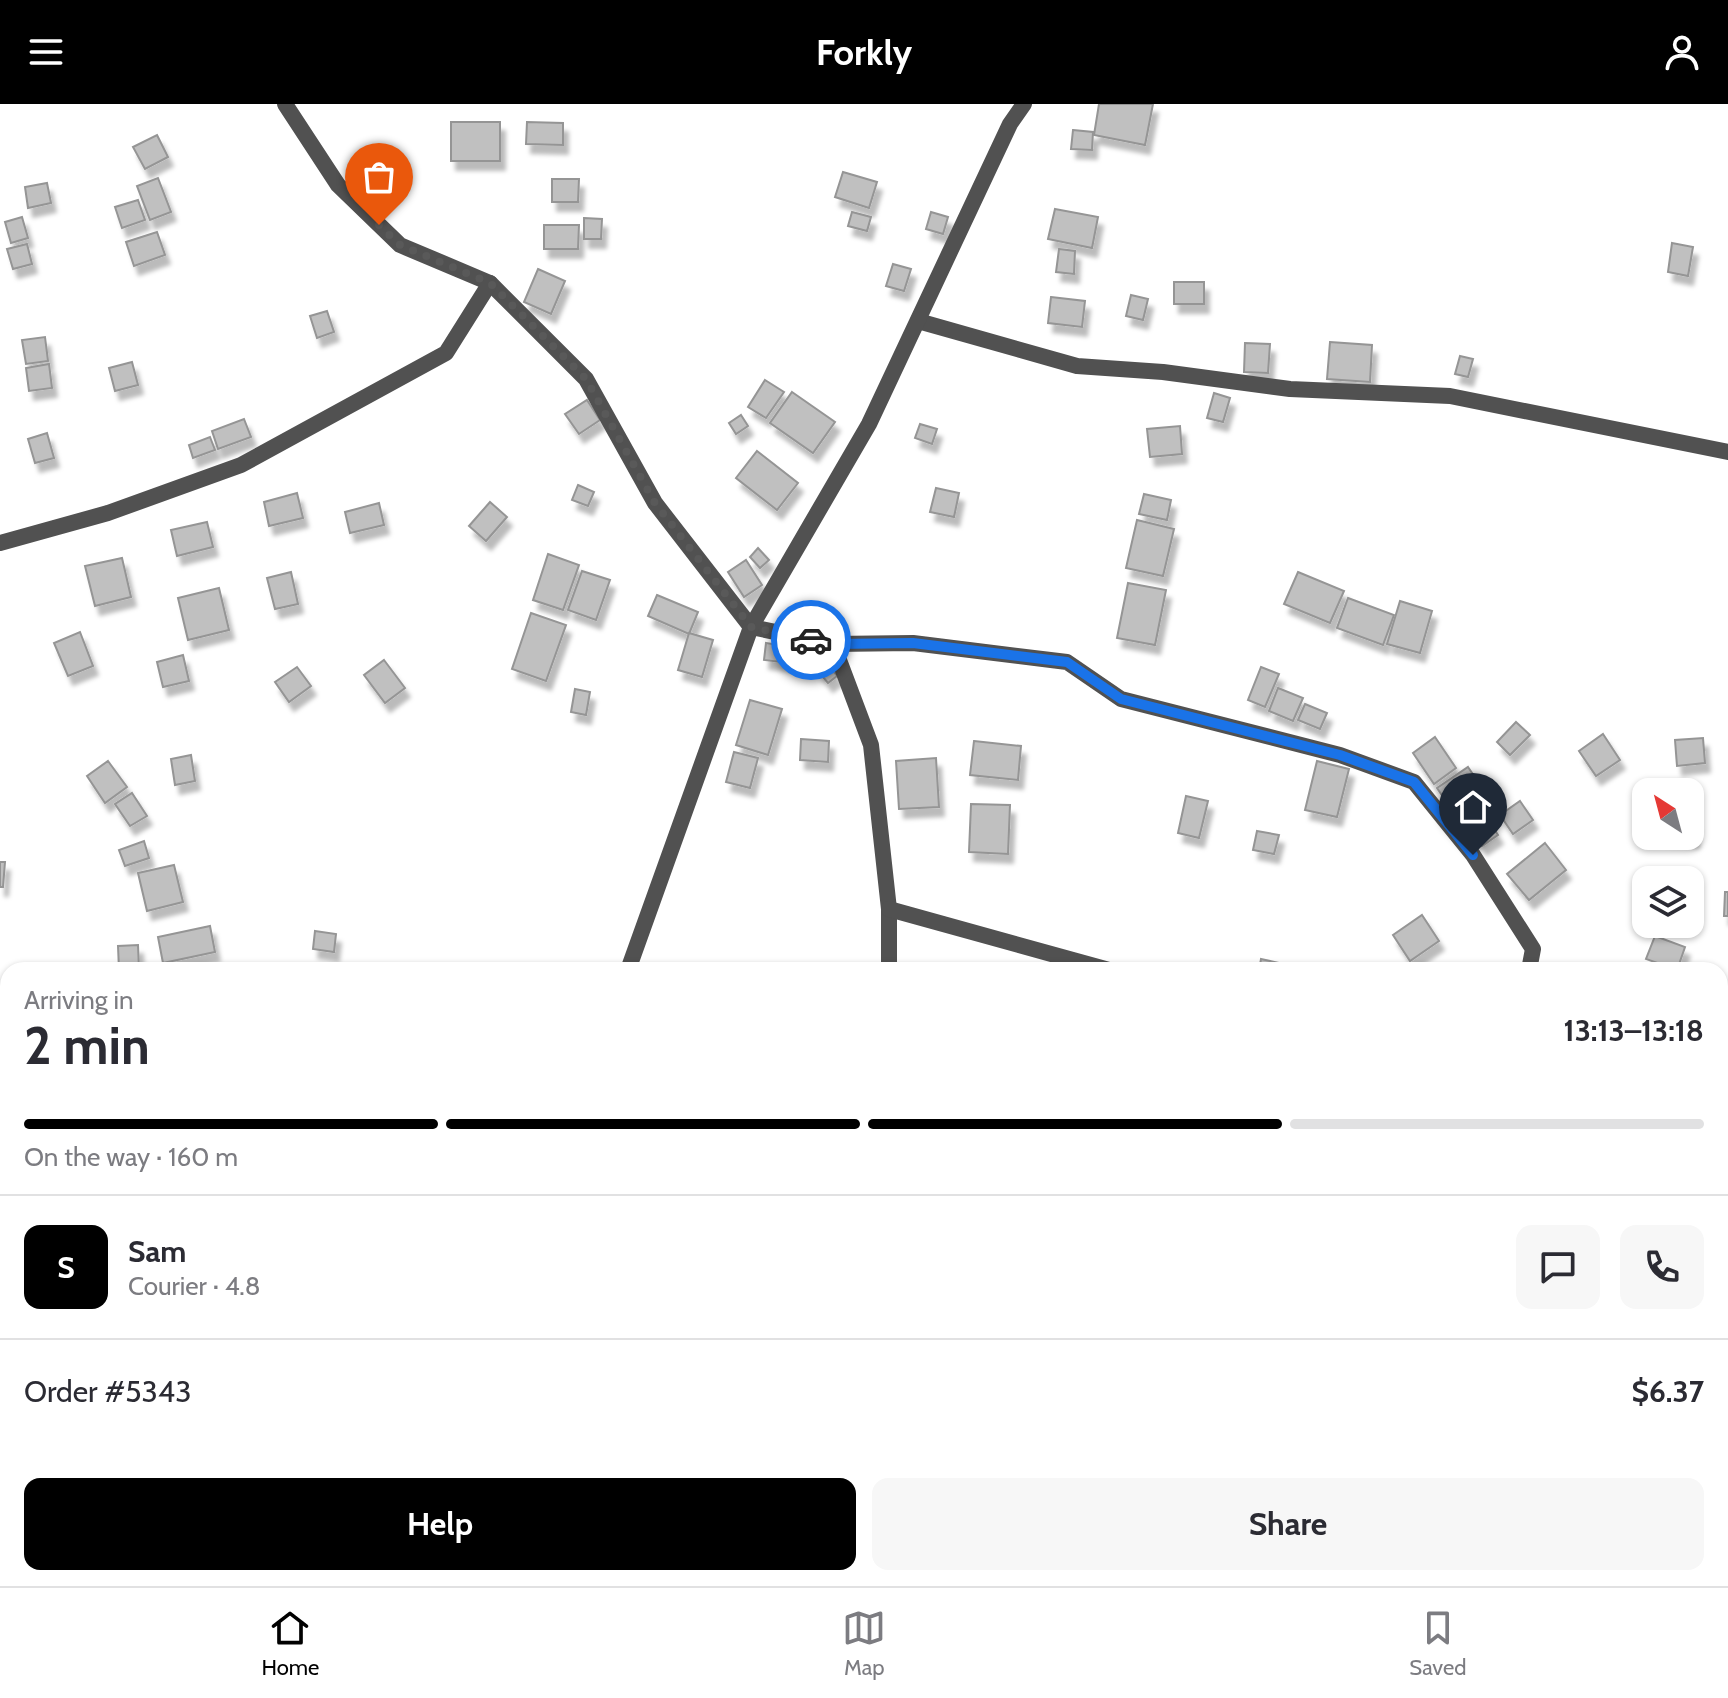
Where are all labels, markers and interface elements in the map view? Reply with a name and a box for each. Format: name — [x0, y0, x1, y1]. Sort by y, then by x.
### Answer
icon: menu — [24, 30, 68, 74]
text: Forkly — [816, 30, 912, 74]
icon: person — [1660, 30, 1704, 74]
pin — [345, 143, 413, 225]
icon: bag — [357, 155, 401, 199]
courier — [771, 600, 851, 680]
icon: car — [789, 618, 833, 662]
pin — [1439, 773, 1507, 855]
north arrow — [1632, 778, 1704, 850]
map controls — [1632, 778, 1704, 938]
icon: home — [1451, 785, 1495, 829]
button: layers — [1632, 866, 1704, 938]
text: Arriving in — [24, 984, 134, 1016]
text: 13:13–13:18 — [1564, 1012, 1704, 1049]
text: 2 min — [24, 1014, 150, 1077]
text: On the way · 160 m — [24, 1141, 238, 1173]
button: chat — [1516, 1225, 1600, 1309]
button: phone — [1620, 1225, 1704, 1309]
text: Sam — [128, 1233, 186, 1270]
text: S — [57, 1249, 75, 1286]
text: Courier · 4.8 — [128, 1270, 261, 1302]
text: Order #5343 — [24, 1373, 191, 1410]
text: $6.37 — [1632, 1373, 1704, 1410]
button: Help — [24, 1478, 856, 1570]
button: Share — [872, 1478, 1704, 1570]
tab: Home — [261, 1606, 319, 1681]
tab: Map — [842, 1606, 886, 1681]
tab: Saved — [1409, 1606, 1466, 1681]

